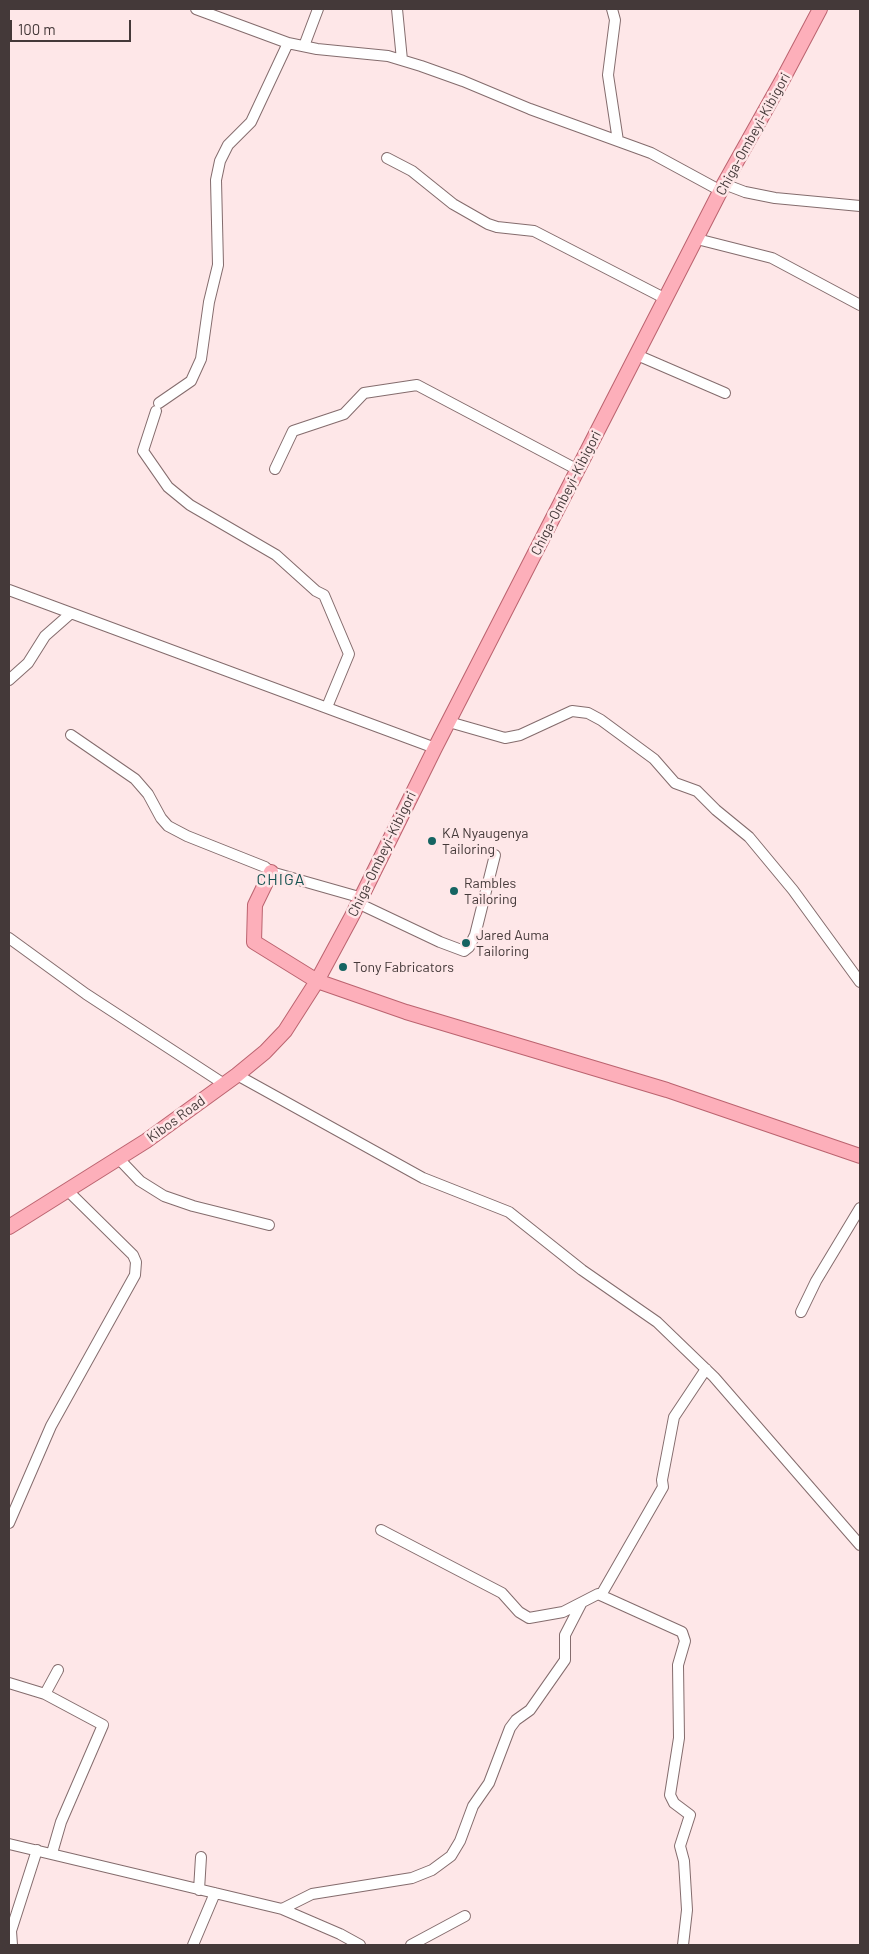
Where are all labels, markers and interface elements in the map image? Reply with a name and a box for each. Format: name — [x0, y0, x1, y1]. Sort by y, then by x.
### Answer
scale bar — [12, 10, 134, 42]
text: 100 m — [18, 20, 56, 38]
street label: Chiga-Ombeyi-Kibigori — [712, 70, 794, 198]
street label: Chiga-Ombeyi-Kibigori — [527, 428, 605, 558]
street label: Chiga-Ombeyi-Kibigori — [344, 789, 420, 919]
place label: KA Nyaugenya Tailoring — [442, 825, 528, 858]
marker: KA Nyaugenya Tailoring — [426, 835, 438, 847]
district label: CHIGA — [256, 870, 306, 890]
place label: Rambles Tailoring — [464, 875, 517, 908]
marker: Rambles Tailoring — [448, 885, 460, 897]
place label: Jared Auma Tailoring — [476, 927, 549, 960]
marker: Jared Auma Tailoring — [460, 937, 472, 949]
place label: Tony Fabricators — [353, 959, 454, 975]
marker: Tony Fabricators — [337, 961, 349, 973]
street label: Kibos Road — [144, 1092, 208, 1146]

